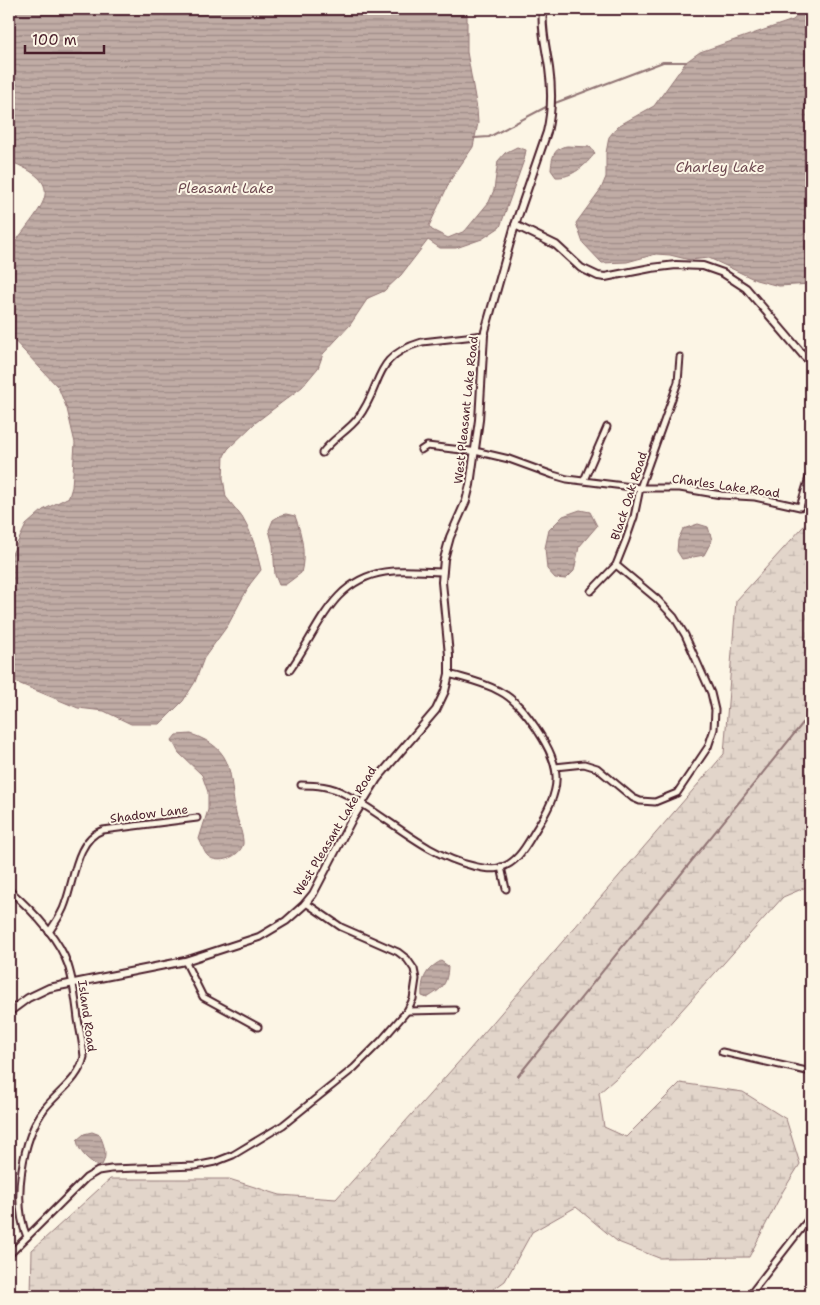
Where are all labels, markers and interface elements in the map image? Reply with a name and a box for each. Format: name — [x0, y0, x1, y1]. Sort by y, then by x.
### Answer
scale bar — [25, 22, 104, 54]
text: 100 m — [32, 30, 77, 50]
water label: Charley Lake — [675, 158, 765, 176]
water label: Pleasant Lake — [178, 179, 274, 197]
street label: West Pleasant Lake Road — [450, 335, 482, 485]
street label: Black Oak Road — [607, 449, 651, 542]
street label: Charles Lake Road — [671, 471, 781, 502]
street label: West Pleasant Lake Road — [290, 763, 380, 899]
street label: Shadow Lane — [109, 801, 189, 827]
street label: Island Road — [74, 979, 100, 1053]

